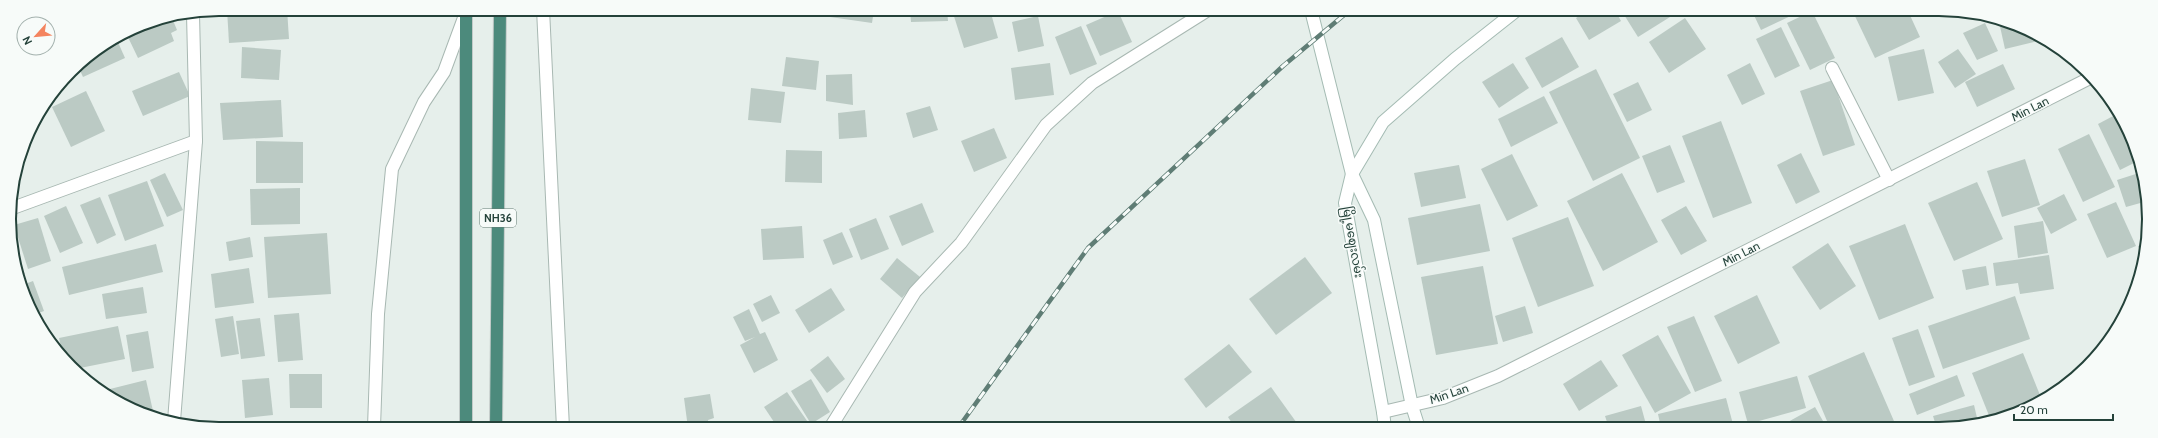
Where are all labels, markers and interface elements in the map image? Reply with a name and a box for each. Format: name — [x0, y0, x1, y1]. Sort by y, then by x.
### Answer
north arrow — [16, 16, 56, 56]
text: N — [19, 34, 35, 47]
street label: Min Lan — [2009, 93, 2051, 124]
street label: မြို့မဈေးလမ်း — [1337, 205, 1368, 279]
road number: NH36 — [480, 209, 516, 227]
street label: Min Lan — [1720, 238, 1762, 269]
street label: Min Lan — [1427, 380, 1470, 407]
scale bar — [2014, 396, 2113, 422]
text: 20 m — [2020, 402, 2048, 417]

